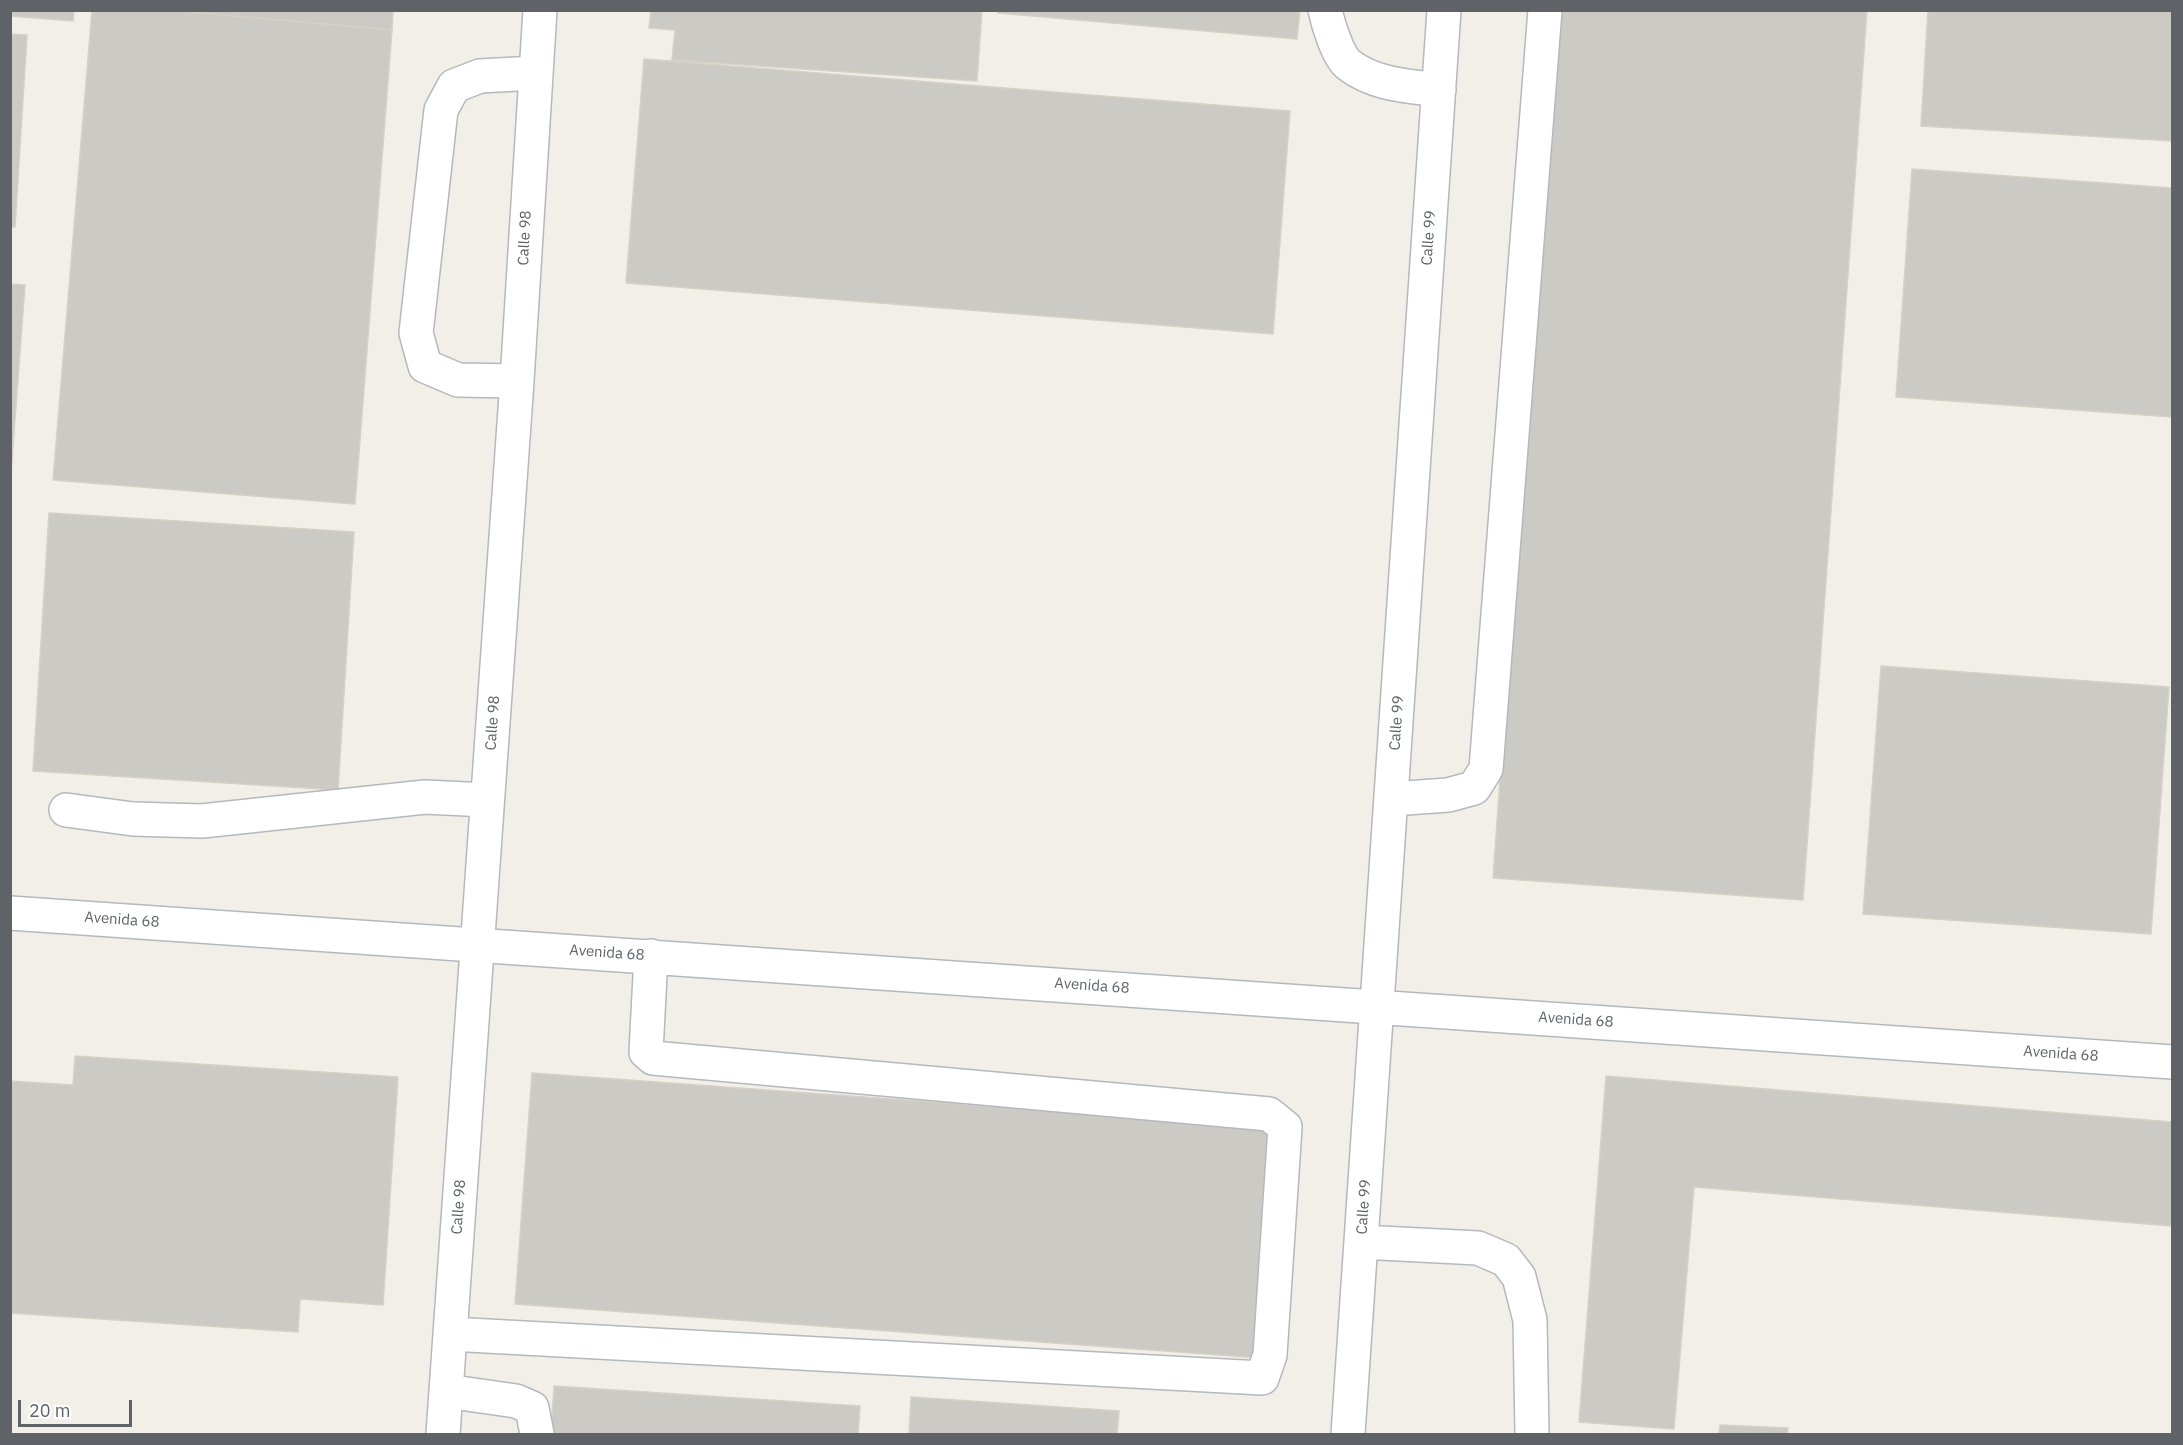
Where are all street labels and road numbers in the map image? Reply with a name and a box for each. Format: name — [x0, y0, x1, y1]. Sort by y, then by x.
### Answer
street label: Calle 98 — [515, 210, 535, 266]
street label: Calle 99 — [1418, 210, 1440, 266]
street label: Calle 98 — [482, 695, 504, 751]
street label: Calle 99 — [1386, 695, 1408, 751]
street label: Avenida 68 — [84, 908, 160, 932]
street label: Avenida 68 — [569, 941, 645, 965]
street label: Avenida 68 — [1054, 974, 1130, 998]
street label: Avenida 68 — [1538, 1008, 1614, 1032]
street label: Avenida 68 — [2023, 1042, 2099, 1066]
street label: Calle 98 — [448, 1179, 470, 1235]
street label: Calle 99 — [1353, 1179, 1375, 1235]

